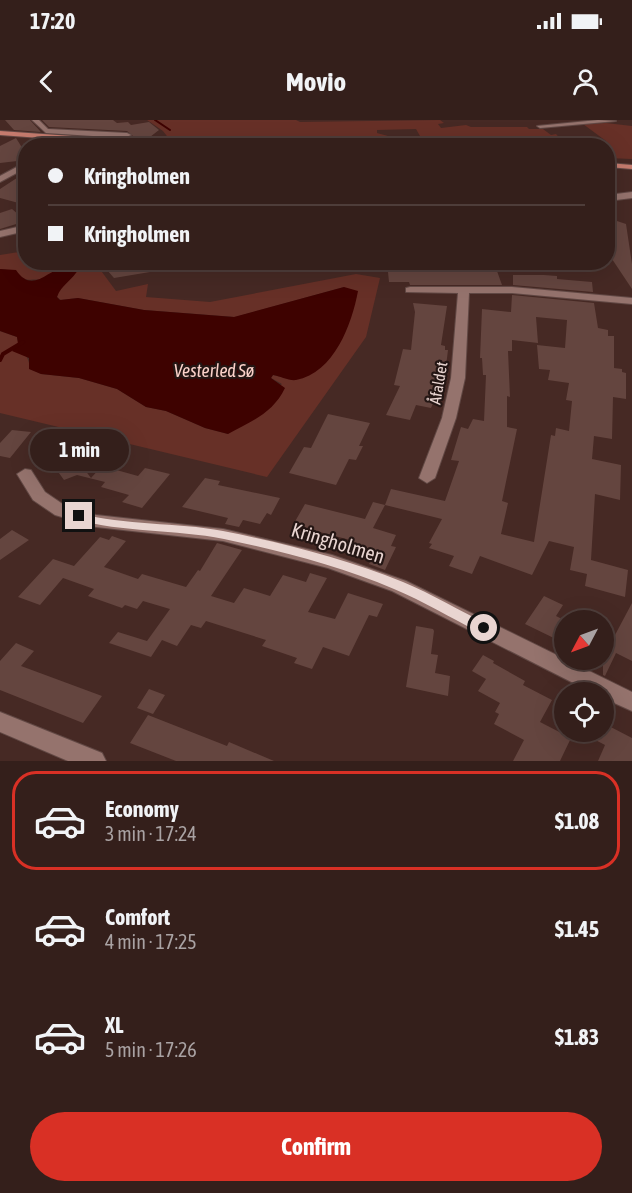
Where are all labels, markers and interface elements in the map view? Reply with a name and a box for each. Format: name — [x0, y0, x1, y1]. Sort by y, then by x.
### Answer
text: 17:20 — [30, 8, 75, 34]
icon: back — [30, 65, 63, 98]
icon: person — [569, 65, 602, 98]
text: Movio — [286, 66, 346, 97]
text: Kringholmen — [84, 163, 190, 189]
text: Kringholmen — [84, 221, 190, 247]
water label: Vesterled Sø — [174, 360, 254, 381]
street label: Åfaldet — [424, 360, 451, 406]
callout: 1 min — [29, 429, 128, 471]
text: 1 min — [59, 438, 100, 461]
route end — [65, 502, 92, 529]
street label: Kringholmen — [289, 517, 388, 568]
north arrow — [554, 610, 614, 670]
map controls — [554, 610, 614, 742]
route start — [470, 614, 497, 641]
button: locate — [554, 682, 614, 742]
icon: car — [33, 794, 87, 848]
text: Economy — [105, 796, 179, 822]
text: $1.08 — [555, 808, 599, 834]
text: 3 min · 17:24 — [105, 822, 197, 845]
icon: car — [33, 902, 87, 956]
text: Comfort — [105, 904, 170, 930]
text: $1.45 — [555, 916, 599, 942]
text: 4 min · 17:25 — [105, 930, 197, 953]
icon: car — [33, 1010, 87, 1064]
text: XL — [105, 1012, 123, 1038]
text: $1.83 — [555, 1024, 599, 1050]
text: 5 min · 17:26 — [105, 1038, 197, 1061]
button: Confirm — [30, 1112, 602, 1181]

